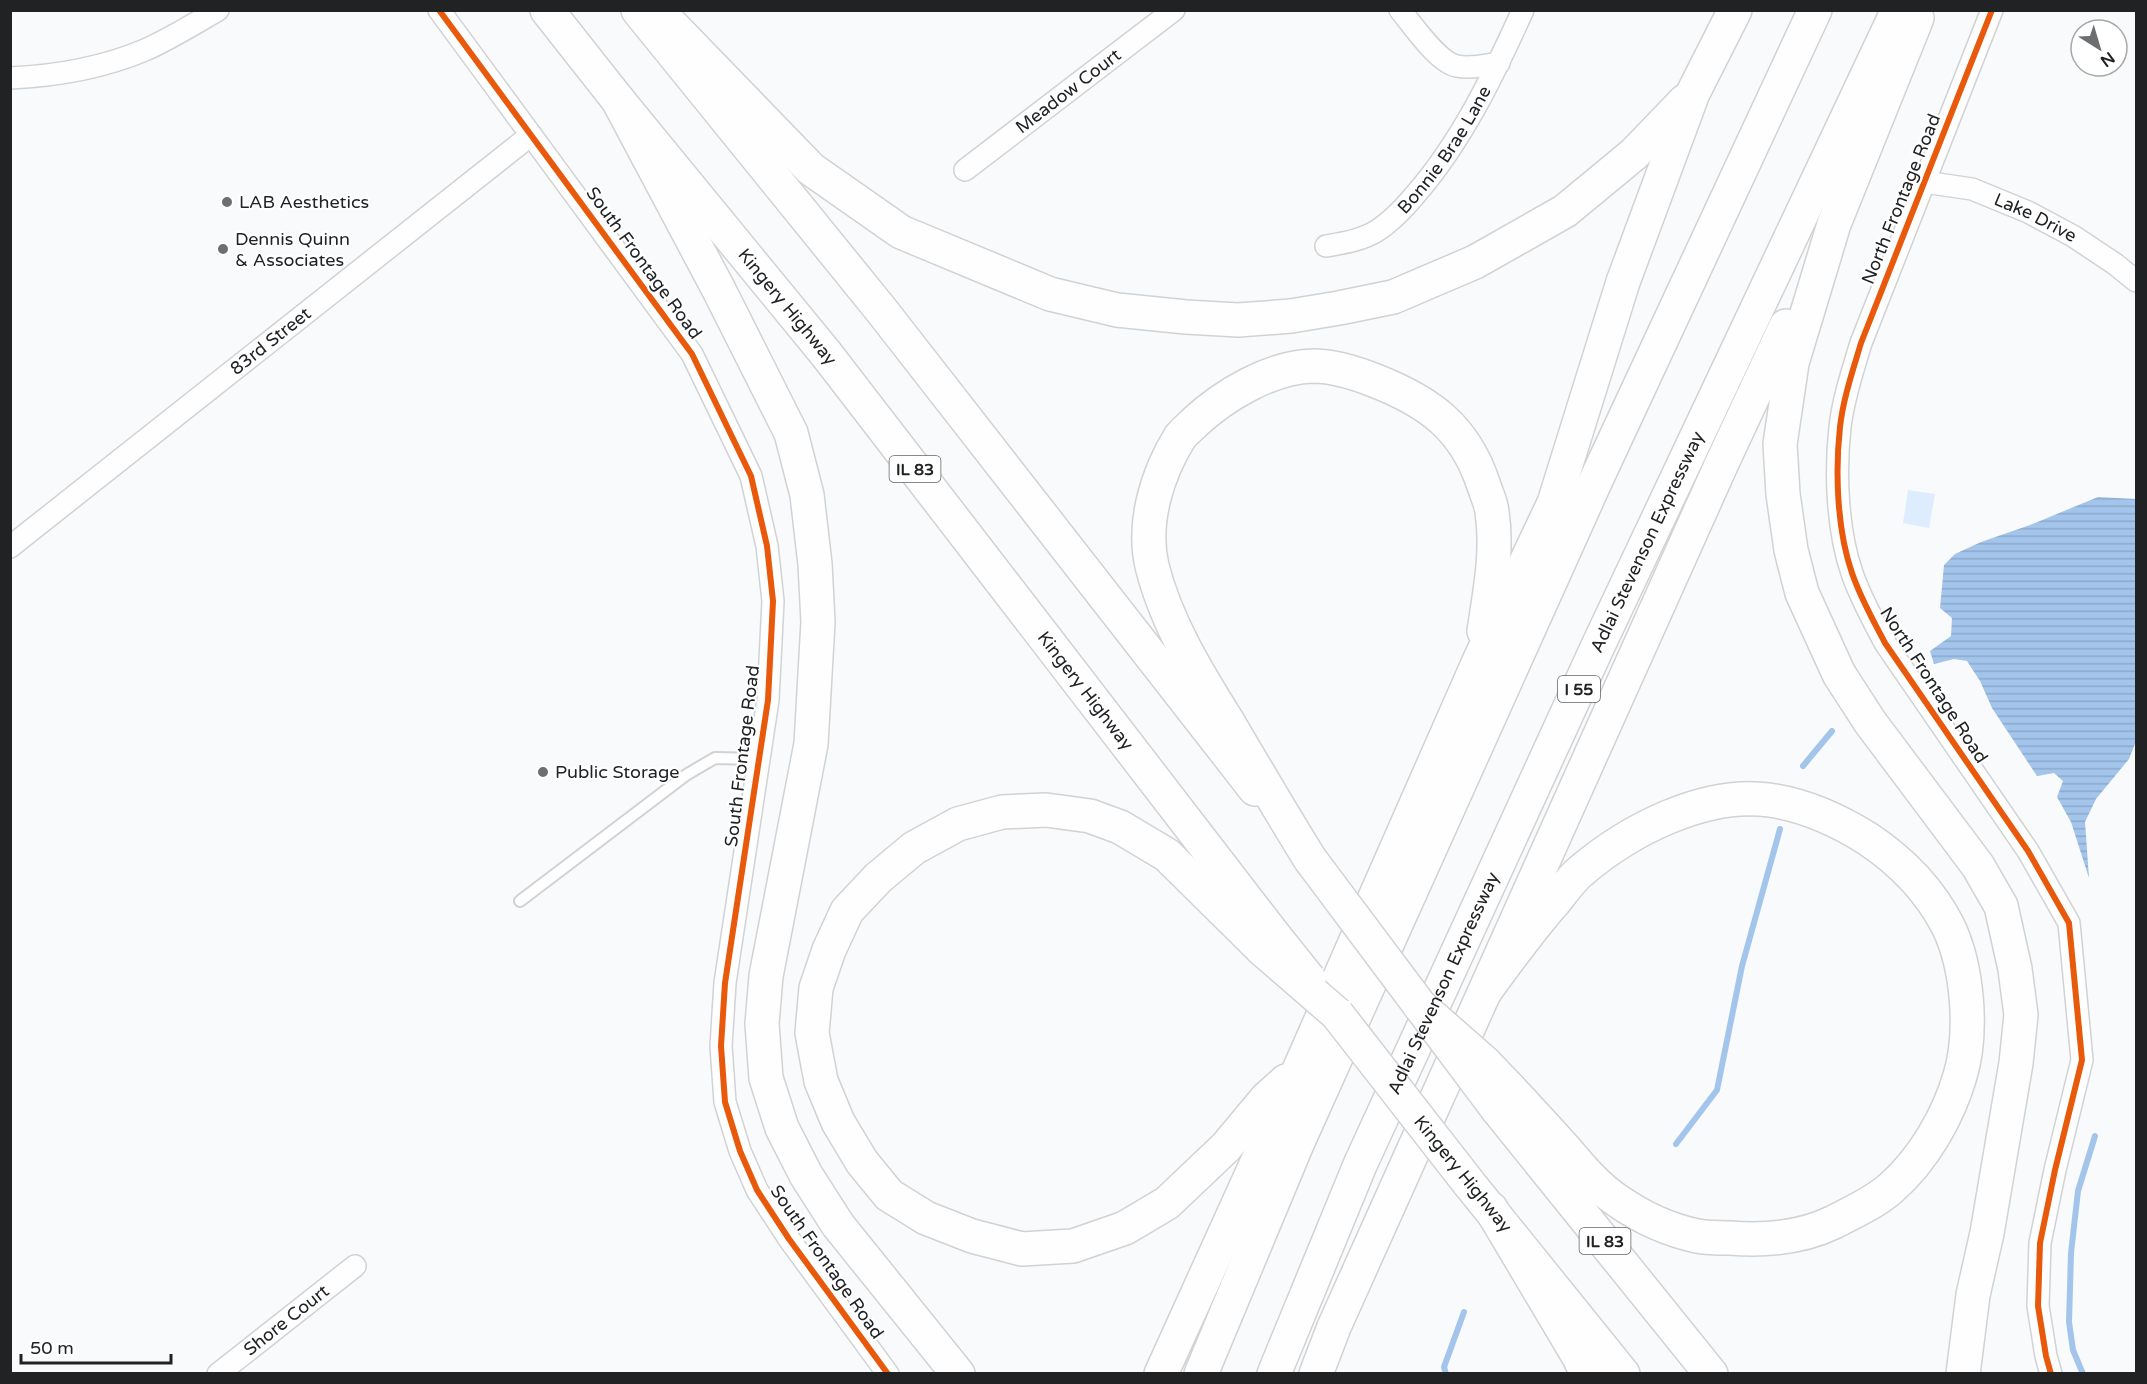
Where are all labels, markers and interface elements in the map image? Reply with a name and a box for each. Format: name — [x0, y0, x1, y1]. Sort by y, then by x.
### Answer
north arrow — [2069, 18, 2129, 78]
street label: Meadow Court — [1011, 44, 1125, 138]
text: N — [2096, 47, 2119, 71]
street label: Bonnie Brae Lane — [1393, 82, 1496, 218]
street label: North Frontage Road — [1857, 111, 1945, 287]
street label: South Frontage Road — [581, 183, 707, 343]
street label: Lake Drive — [1991, 188, 2081, 247]
place label: LAB Aesthetics — [239, 191, 369, 213]
marker: LAB Aesthetics — [220, 195, 234, 209]
place label: Dennis Quinn & Associates — [235, 228, 350, 271]
marker: Dennis Quinn & Associates — [216, 242, 230, 256]
street label: Kingery Highway — [733, 244, 842, 370]
street label: 83rd Street — [226, 302, 315, 380]
street label: Adlai Stevenson Expressway — [1585, 427, 1709, 656]
road number: IL 83 — [890, 456, 940, 482]
street label: North Frontage Road — [1875, 603, 1993, 767]
street label: Kingery Highway — [1033, 627, 1138, 755]
street label: South Frontage Road — [720, 664, 764, 848]
road number: I 55 — [1558, 676, 1600, 702]
place label: Public Storage — [555, 761, 679, 783]
marker: Public Storage — [536, 765, 550, 779]
street label: Adlai Stevenson Expressway — [1383, 868, 1504, 1098]
street label: Kingery Highway — [1409, 1111, 1517, 1237]
street label: South Frontage Road — [766, 1181, 888, 1343]
road number: IL 83 — [1580, 1228, 1630, 1254]
street label: Shore Court — [239, 1280, 333, 1360]
scale bar — [21, 1327, 171, 1365]
text: 50 m — [30, 1337, 74, 1359]

